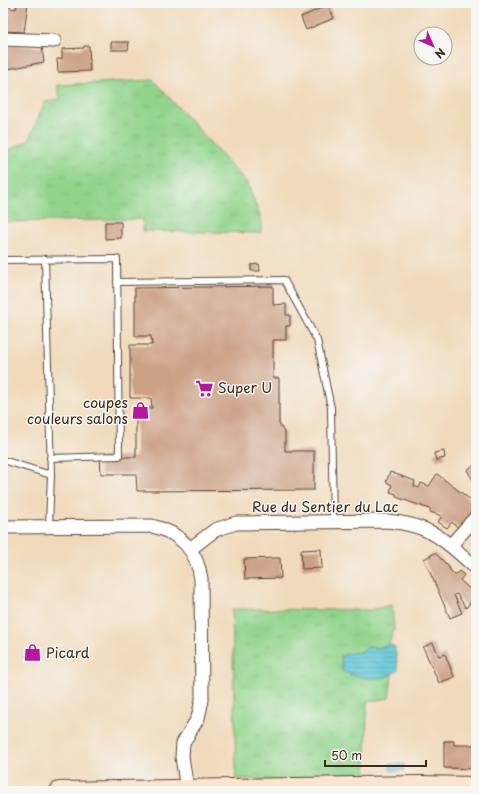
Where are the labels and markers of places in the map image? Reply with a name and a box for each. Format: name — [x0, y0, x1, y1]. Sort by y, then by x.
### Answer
place label: Super U — [218, 377, 272, 398]
supermarket icon: Super U — [195, 378, 215, 398]
place label: coupes couleurs salons — [27, 392, 128, 429]
shop icon: coupes couleurs salons — [131, 401, 151, 421]
place label: Picard — [46, 642, 90, 663]
shop icon: Picard — [23, 643, 43, 663]

